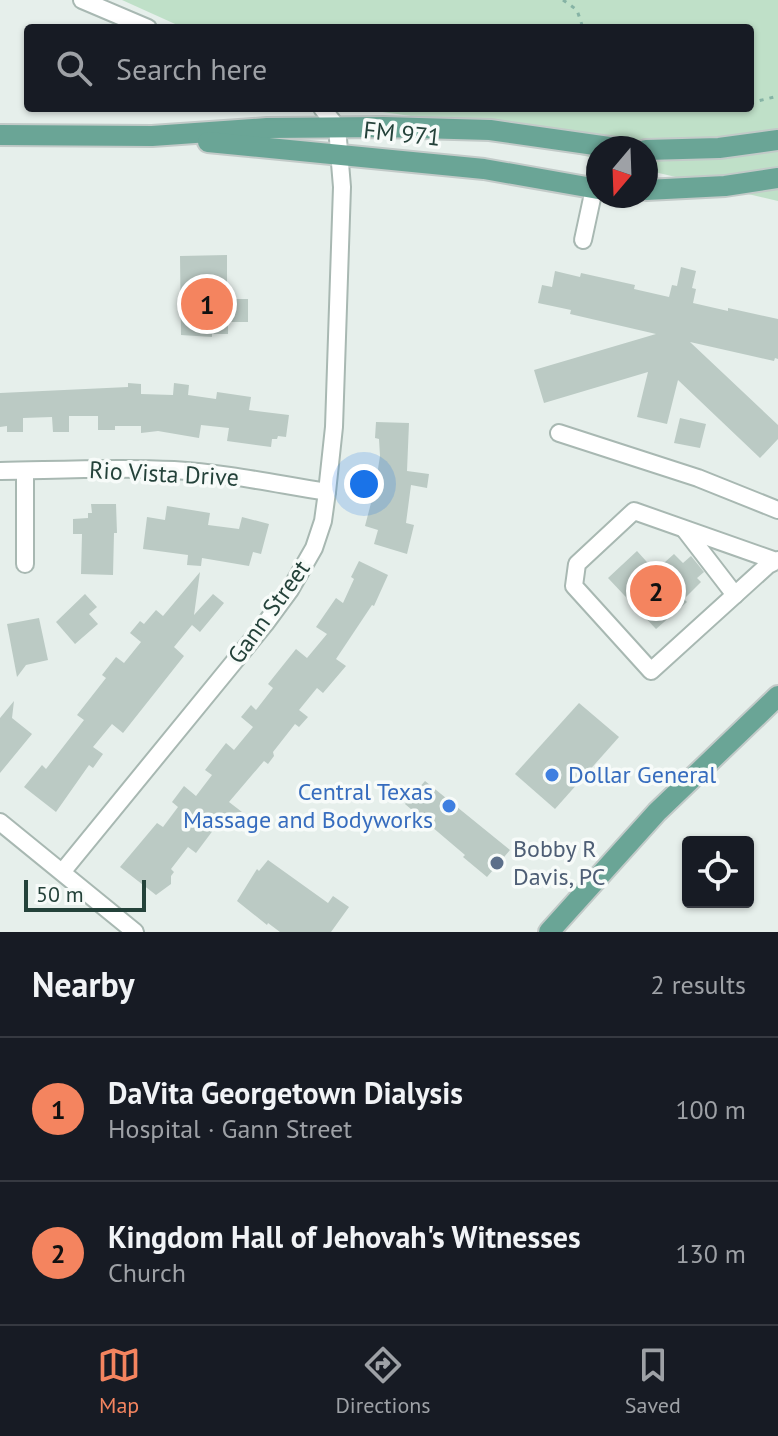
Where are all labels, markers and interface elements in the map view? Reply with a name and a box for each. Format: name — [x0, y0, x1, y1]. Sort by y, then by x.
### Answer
search box — [24, 24, 754, 112]
icon: search — [52, 46, 96, 90]
text: Search here — [116, 49, 267, 88]
street label: FM 971 — [362, 114, 442, 153]
north arrow — [586, 136, 658, 208]
pin: 1 — [181, 274, 233, 334]
street label: Rio Vista Drive — [88, 454, 240, 493]
your location — [344, 464, 384, 504]
street label: Gann Street — [221, 554, 317, 670]
pin: 2 — [630, 561, 682, 621]
place label: Dollar General — [568, 759, 716, 790]
marker: Dollar General — [543, 766, 561, 784]
place label: Central Texas Massage and Bodyworks — [183, 776, 433, 835]
marker: Central Texas Massage and Bodyworks — [440, 797, 458, 815]
place label: Bobby R Davis, PC — [513, 833, 605, 892]
map controls — [682, 836, 754, 908]
button: locate — [682, 836, 754, 908]
marker: Bobby R Davis, PC — [488, 854, 506, 872]
scale bar — [24, 876, 146, 912]
text: 50 m — [36, 880, 84, 908]
text: Nearby — [32, 962, 134, 1006]
text: 2 results — [651, 968, 746, 1001]
text: DaVita Georgetown Dialysis — [108, 1073, 463, 1112]
text: 1 — [51, 1093, 65, 1126]
text: 100 m — [675, 1093, 746, 1126]
text: Hospital · Gann Street — [108, 1112, 352, 1145]
text: Kingdom Hall of Jehovah's Witnesses — [108, 1217, 581, 1256]
text: 2 — [51, 1237, 65, 1270]
text: 130 m — [675, 1237, 746, 1270]
text: Church — [108, 1256, 186, 1289]
tab: Map — [97, 1343, 141, 1419]
tab: Directions — [335, 1343, 431, 1419]
tab: Saved — [625, 1343, 681, 1419]

